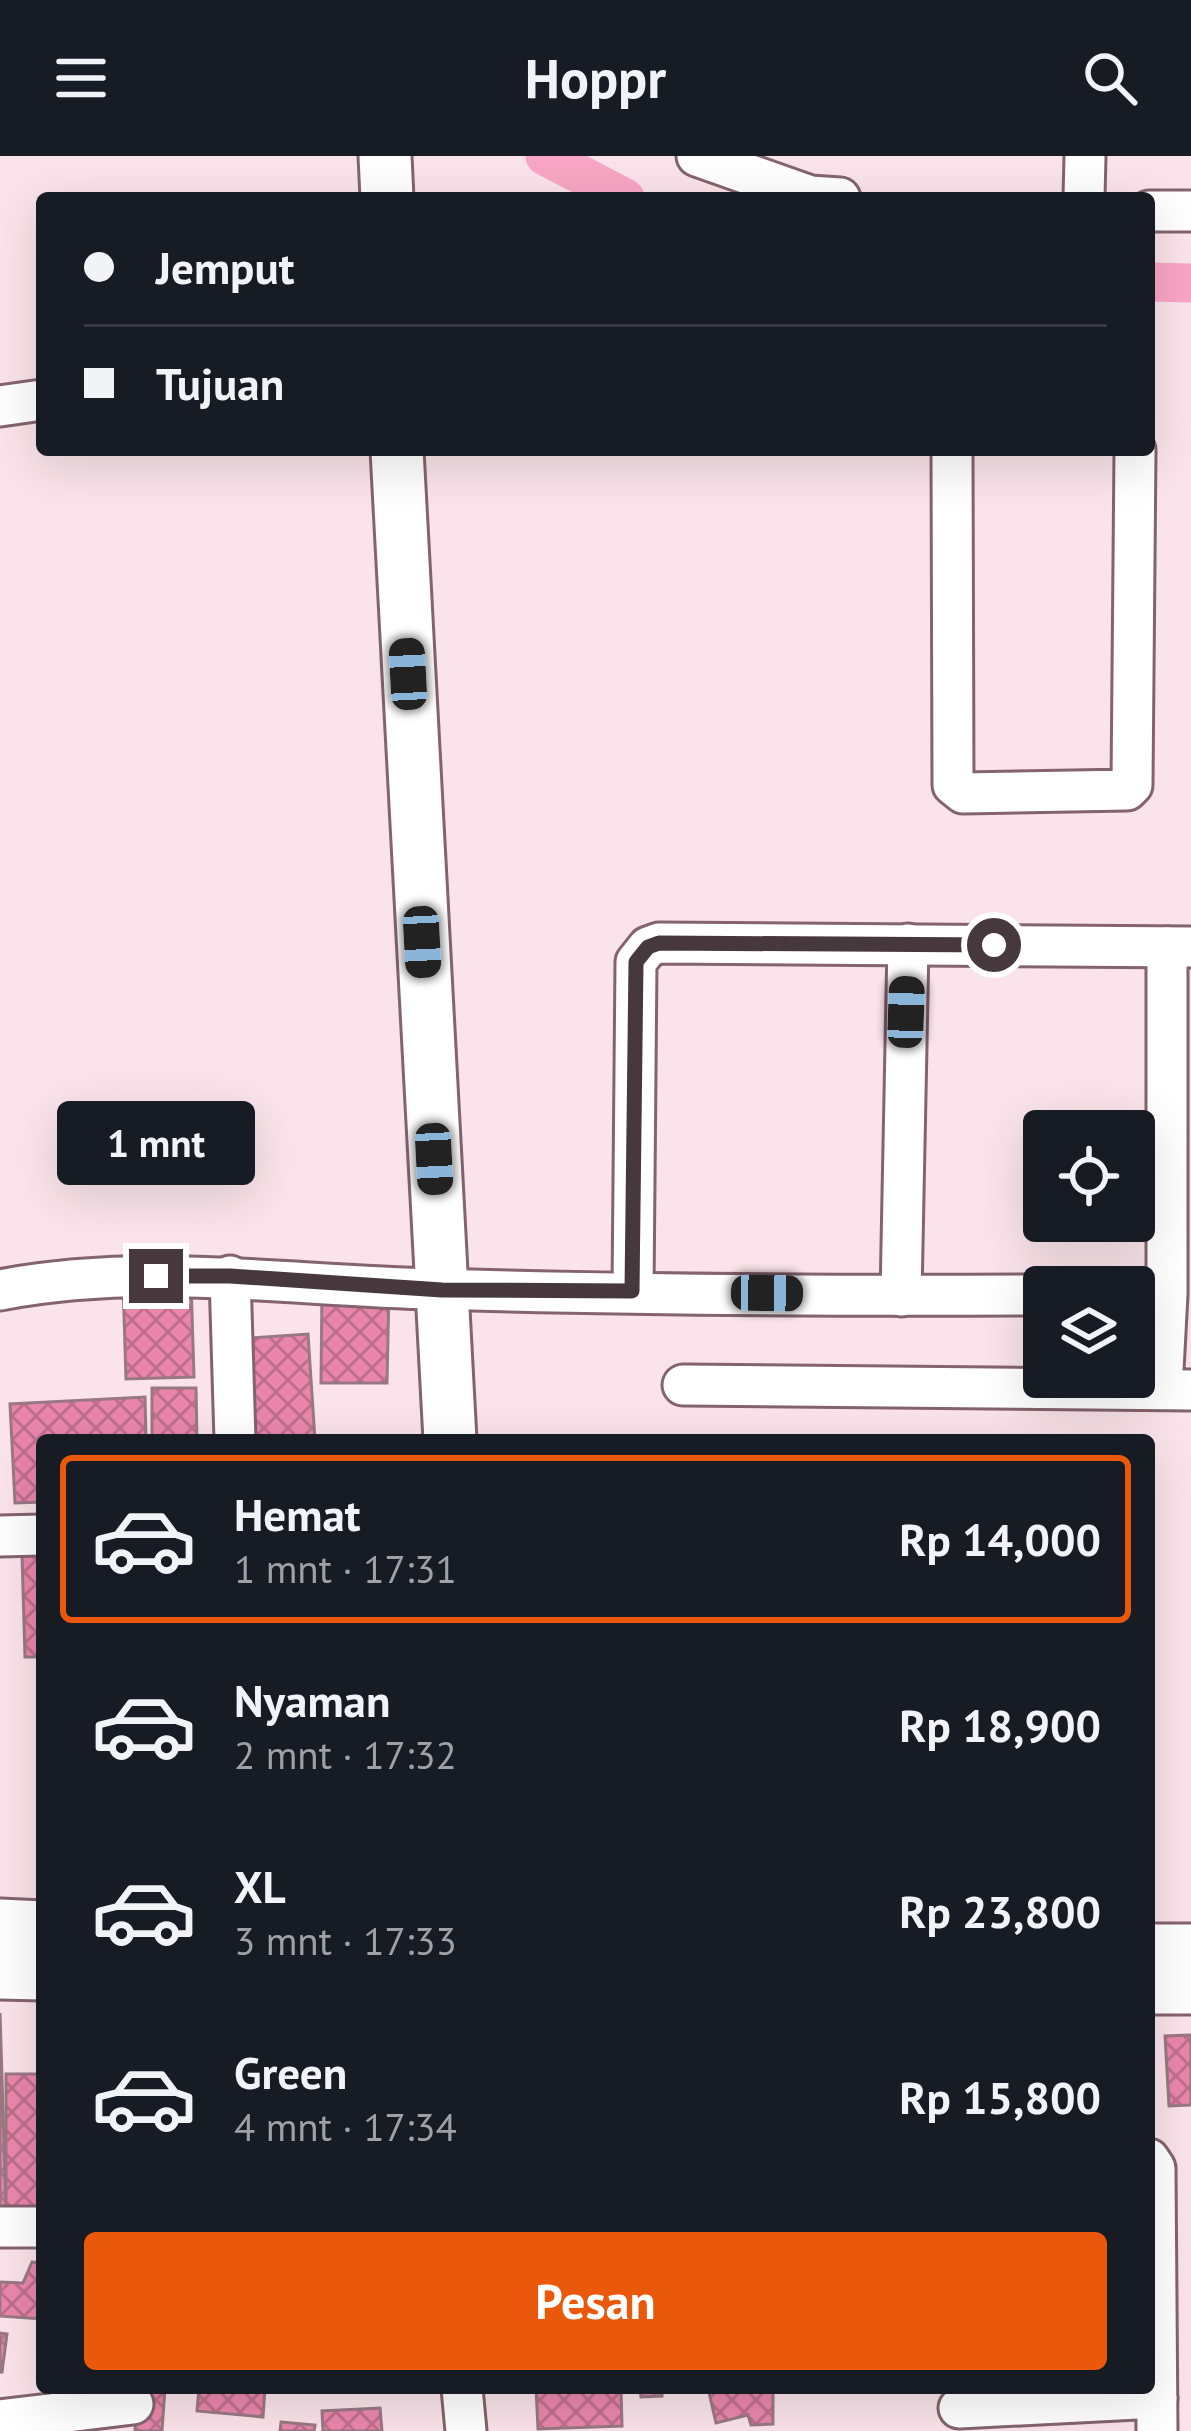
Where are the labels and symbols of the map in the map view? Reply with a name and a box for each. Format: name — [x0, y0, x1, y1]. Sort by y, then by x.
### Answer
car — [388, 637, 428, 711]
car — [402, 905, 442, 979]
route start — [967, 918, 1021, 972]
car — [887, 975, 925, 1049]
callout: 1 mnt — [57, 1102, 255, 1186]
car — [414, 1122, 454, 1196]
route end — [129, 1249, 183, 1303]
car — [731, 1274, 803, 1312]

